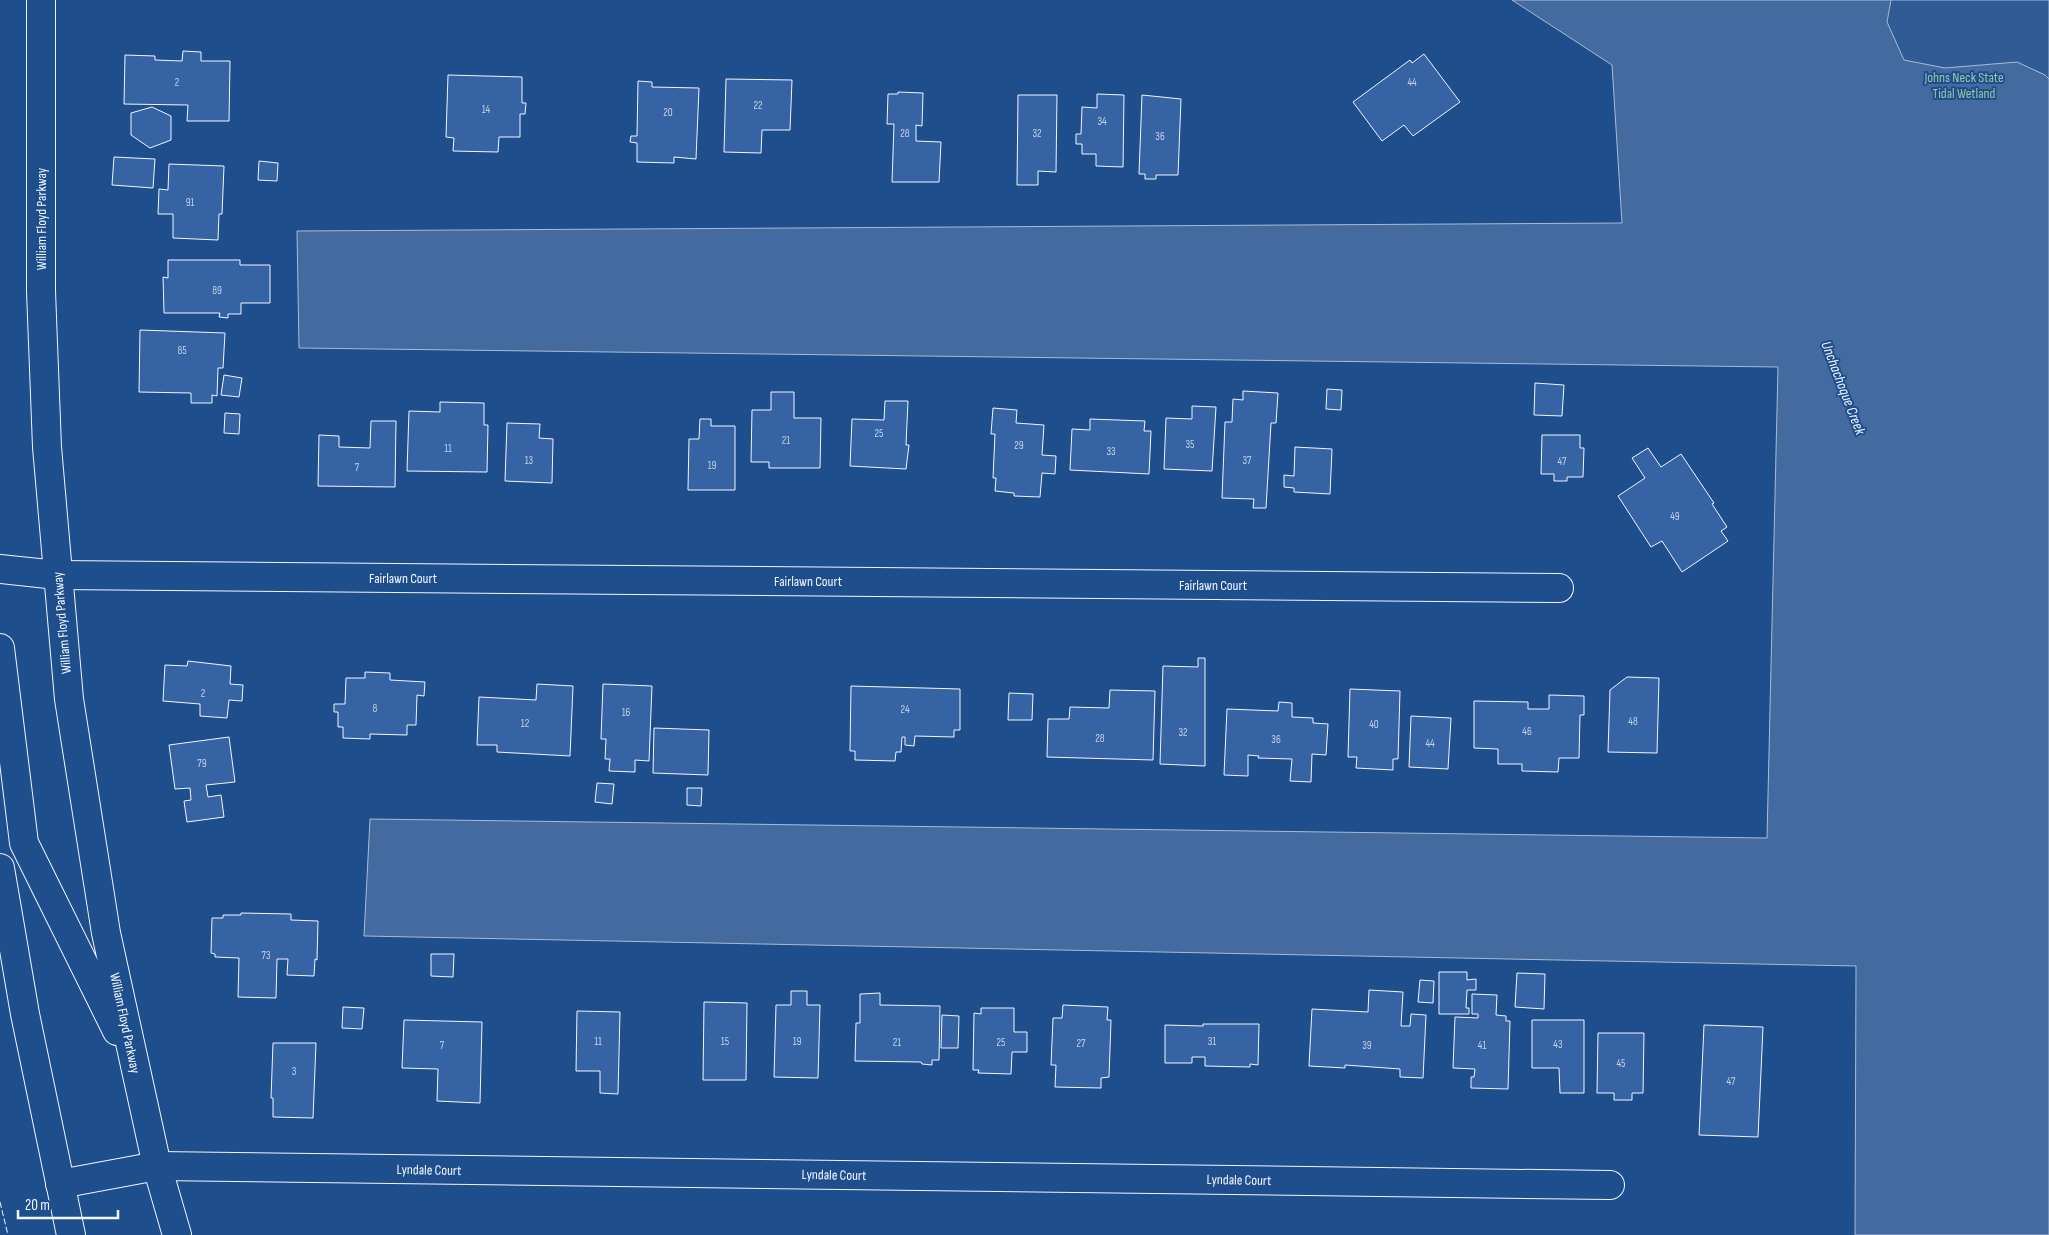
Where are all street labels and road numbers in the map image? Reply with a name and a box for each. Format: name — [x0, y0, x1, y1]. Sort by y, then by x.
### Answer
street label: William Floyd Parkway — [33, 167, 50, 270]
street label: Fairlawn Court — [369, 570, 437, 587]
street label: William Floyd Parkway — [49, 571, 75, 675]
street label: Fairlawn Court — [774, 573, 842, 590]
street label: Fairlawn Court — [1179, 577, 1247, 594]
street label: William Floyd Parkway — [106, 971, 144, 1075]
street label: Lyndale Court — [396, 1161, 462, 1179]
street label: Lyndale Court — [801, 1166, 867, 1184]
street label: Lyndale Court — [1206, 1171, 1272, 1189]

